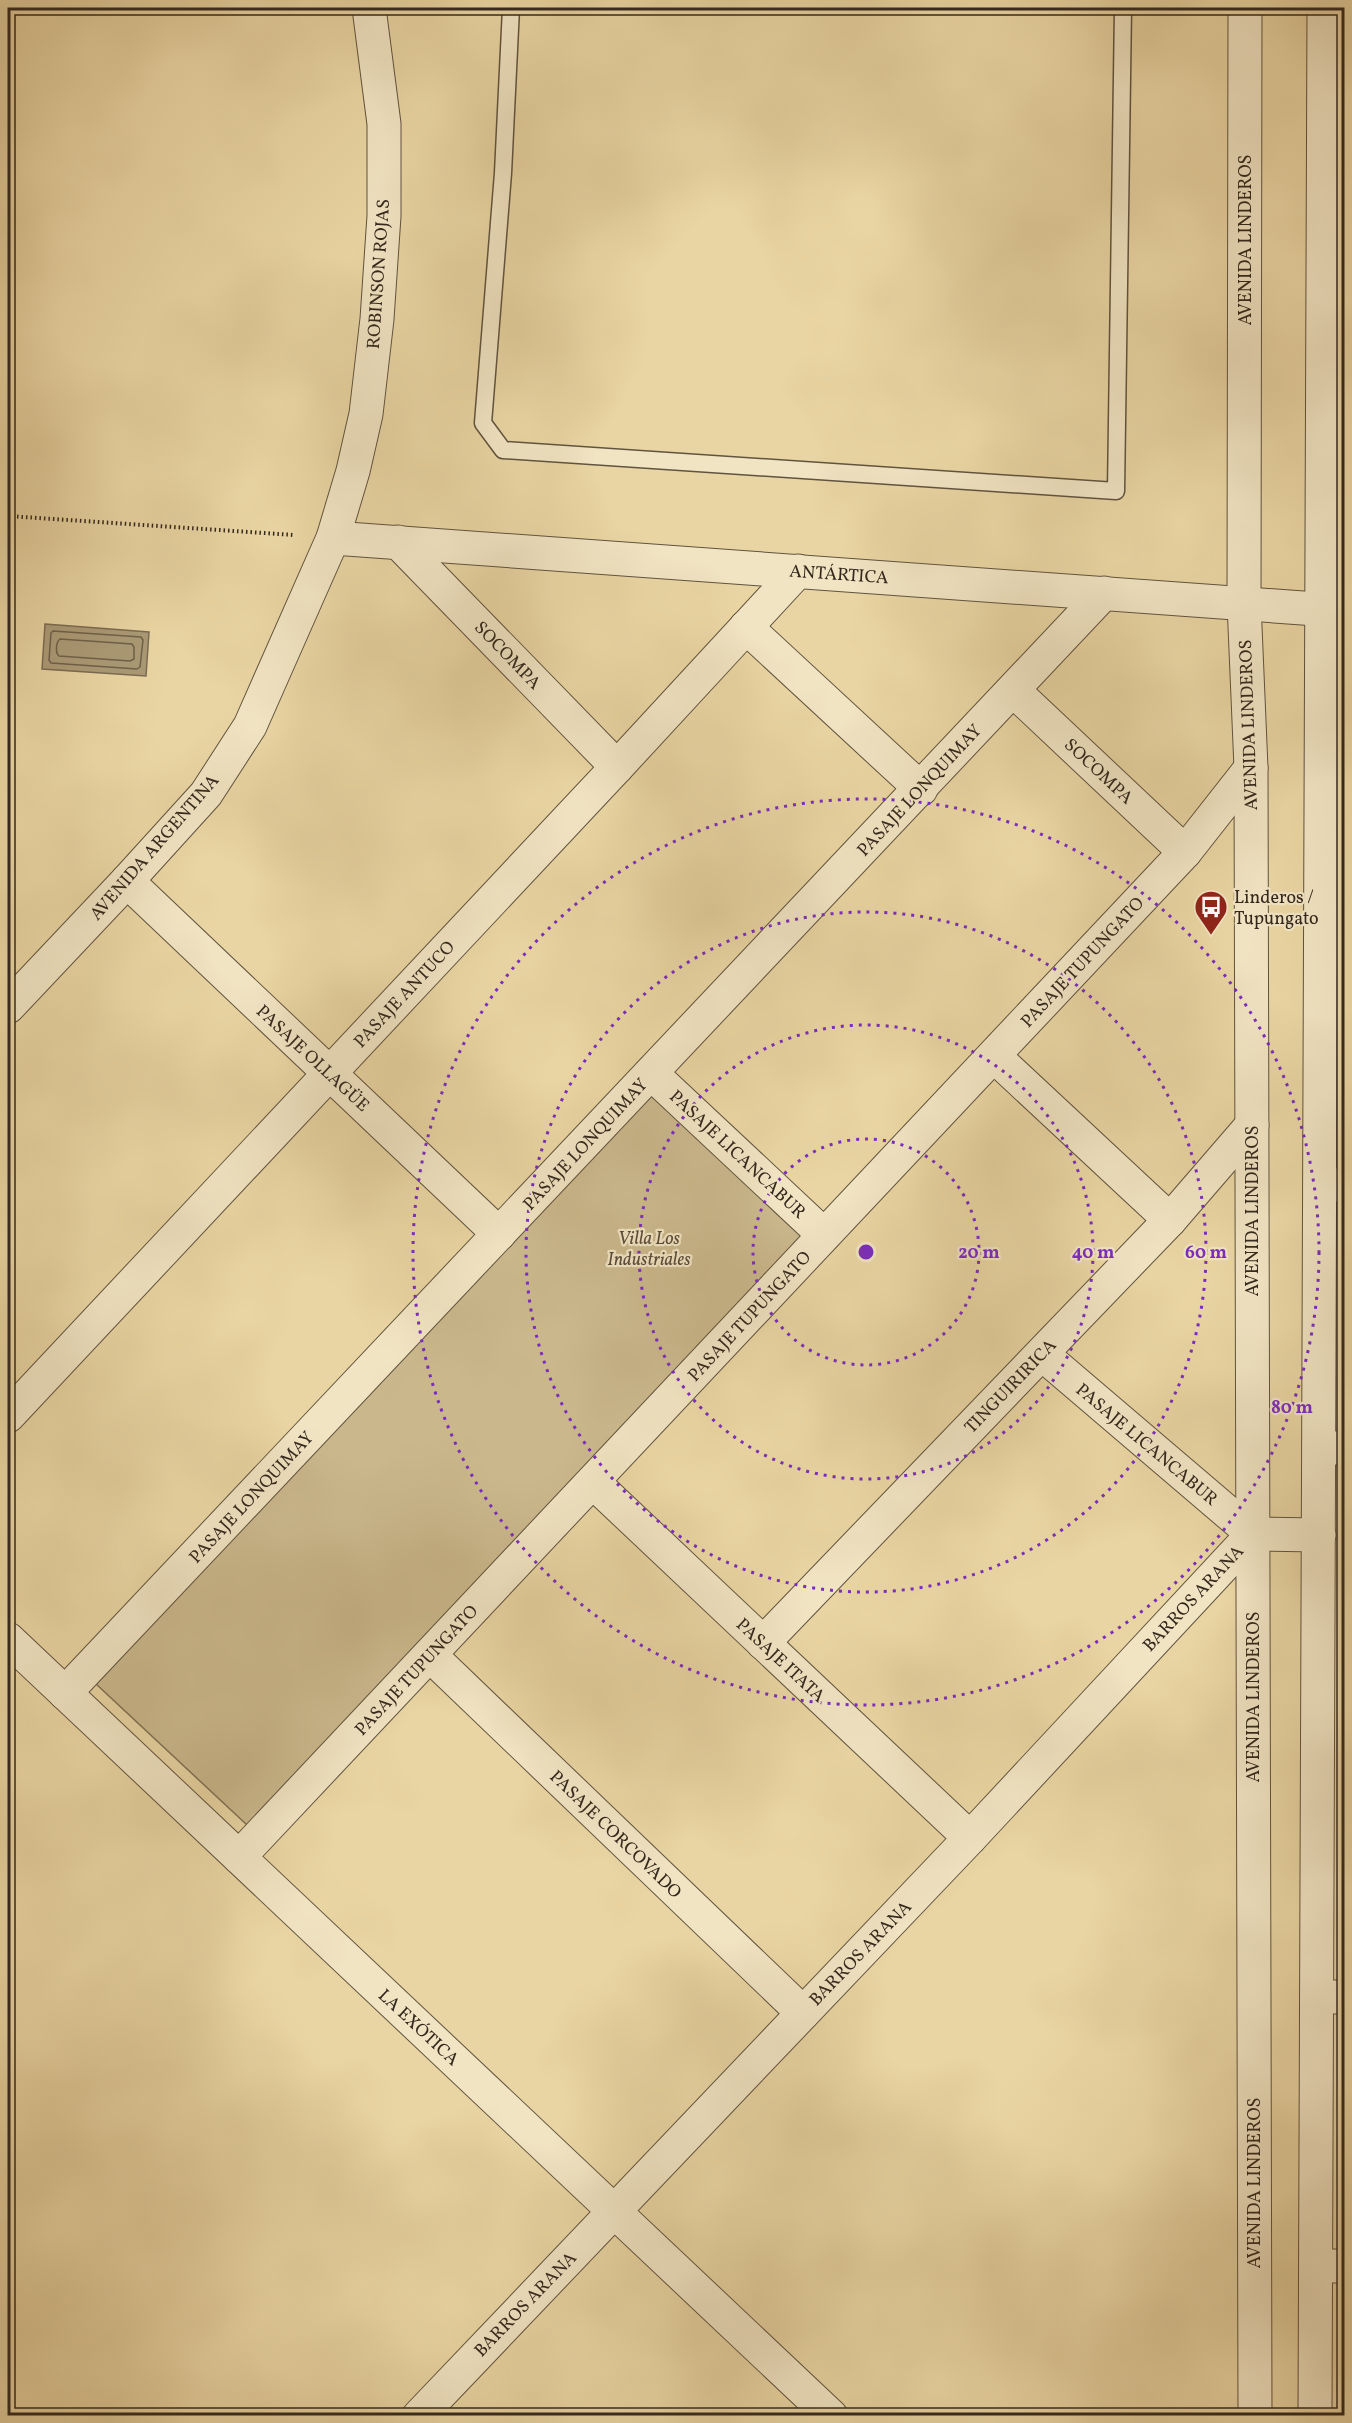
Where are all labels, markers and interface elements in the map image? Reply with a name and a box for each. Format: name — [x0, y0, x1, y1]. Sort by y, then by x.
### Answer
street label: AVENIDA LINDEROS — [1234, 154, 1259, 326]
street label: ROBINSON ROJAS — [362, 198, 397, 350]
street label: ANTÁRTICA — [788, 560, 890, 591]
street label: SOCOMPA — [468, 616, 546, 696]
street label: AVENIDA LINDEROS — [1234, 639, 1265, 811]
street label: PASAJE LONQUIMAY — [852, 719, 988, 863]
street label: SOCOMPA — [1058, 733, 1138, 811]
street label: AVENIDA ARGENTINA — [85, 769, 226, 927]
place label: Linderos / Tupungato — [1234, 886, 1319, 932]
bus stop icon: Linderos / Tupungato — [1193, 889, 1229, 936]
street label: PASAJE TUPUNGATO — [1016, 892, 1150, 1034]
street label: PASAJE ANTUCO — [349, 936, 461, 1054]
street label: PASAJE OLLAGÜE — [250, 1000, 374, 1118]
street label: PASAJE LONQUIMAY — [518, 1073, 654, 1217]
street label: PASAJE LICANCABUR — [663, 1085, 811, 1225]
street label: AVENIDA LINDEROS — [1241, 1125, 1266, 1297]
park label: Villa Los Industriales — [607, 1227, 691, 1273]
text: 20 m — [958, 1241, 1000, 1266]
text: 40 m — [1072, 1241, 1114, 1266]
text: 60 m — [1185, 1241, 1227, 1266]
centre of rings — [856, 1242, 876, 1262]
street label: PASAJE TUPUNGATO — [683, 1246, 817, 1388]
street label: TINGUIRIRICA — [959, 1334, 1063, 1440]
street label: PASAJE LICANCABUR — [1070, 1378, 1223, 1512]
text: 80 m — [1271, 1396, 1313, 1421]
street label: PASAJE LONQUIMAY — [184, 1426, 320, 1570]
street label: BARROS ARANA — [1138, 1540, 1251, 1658]
street label: PASAJE TUPUNGATO — [350, 1600, 484, 1742]
street label: AVENIDA LINDEROS — [1242, 1611, 1267, 1783]
street label: PASAJE ITATA — [730, 1613, 830, 1709]
street label: PASAJE CORCOVADO — [543, 1765, 687, 1905]
street label: BARROS ARANA — [804, 1895, 918, 2012]
street label: LA EXÓTICA — [372, 1984, 464, 2072]
street label: AVENIDA LINDEROS — [1243, 2097, 1268, 2269]
street label: BARROS ARANA — [469, 2246, 583, 2363]

